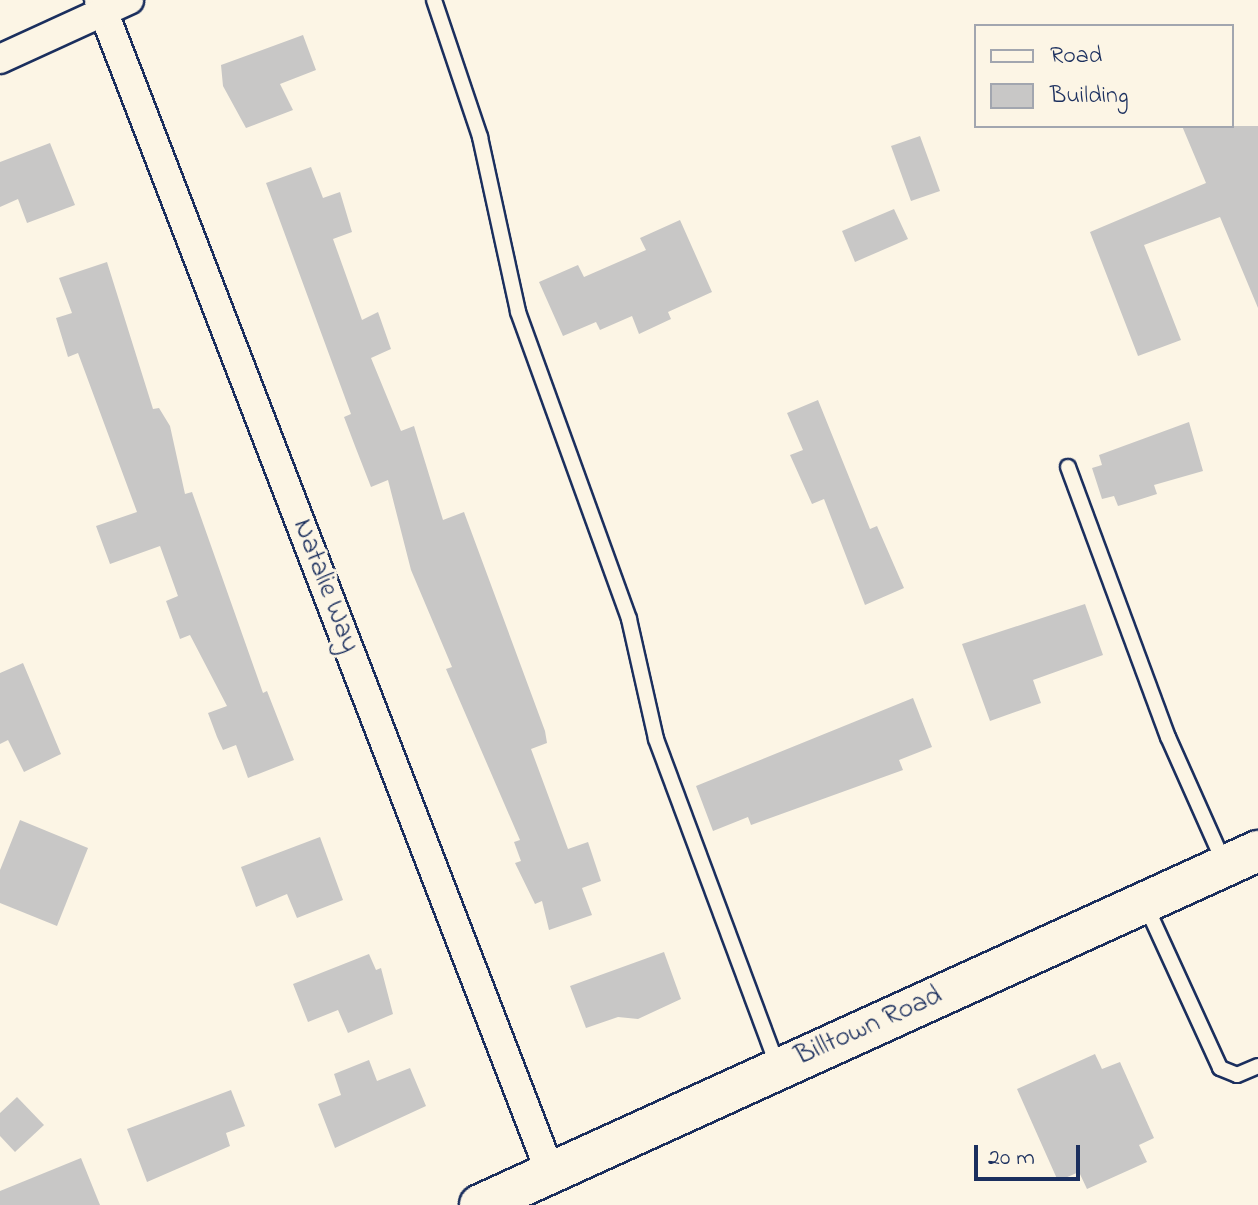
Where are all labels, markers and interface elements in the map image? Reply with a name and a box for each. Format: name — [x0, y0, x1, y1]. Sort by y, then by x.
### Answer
legend — [974, 24, 1234, 128]
text: Road — [1050, 39, 1102, 74]
text: Building — [1050, 79, 1129, 114]
street label: Natalie Way — [284, 515, 366, 657]
street label: Billtown Road — [790, 980, 948, 1074]
scale bar — [978, 1129, 1084, 1179]
text: 20 m — [988, 1141, 1035, 1176]

